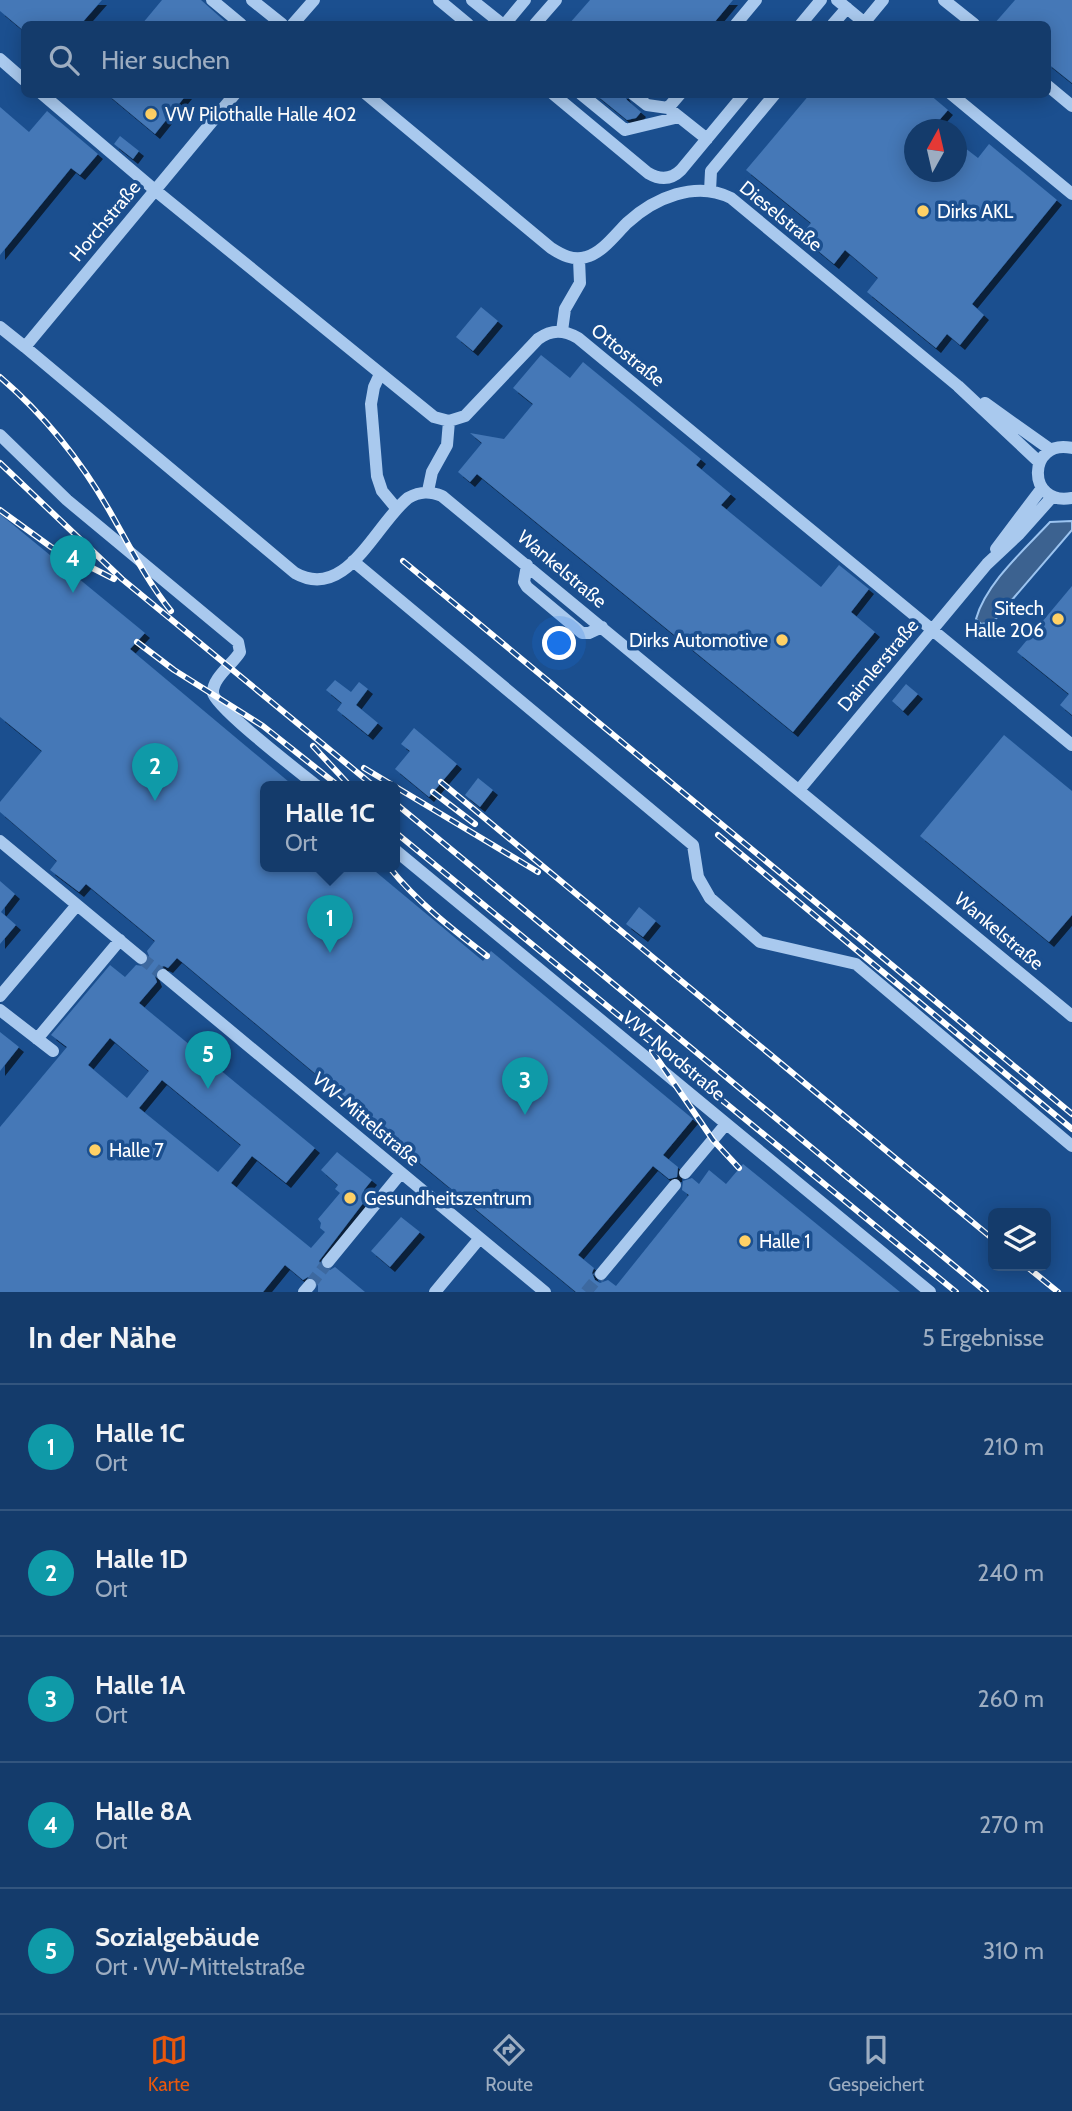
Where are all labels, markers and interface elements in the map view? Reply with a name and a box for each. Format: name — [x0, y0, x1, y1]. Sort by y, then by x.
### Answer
search box — [21, 21, 1051, 98]
icon: search — [45, 41, 83, 79]
text: Hier suchen — [101, 44, 230, 76]
place label: VW Pilothalle Halle 402 — [165, 103, 356, 126]
marker: VW Pilothalle Halle 402 — [143, 106, 159, 122]
north arrow — [904, 119, 967, 182]
street label: Horchstraße — [65, 176, 146, 266]
street label: Dieselstraße — [735, 176, 827, 256]
place label: Dirks AKL — [937, 200, 1014, 223]
marker: Dirks AKL — [915, 203, 931, 219]
street label: Ottostraße — [587, 318, 670, 392]
street label: Wankelstraße — [513, 525, 611, 613]
pin: 4 — [50, 535, 96, 593]
place label: Sitech Halle 206 — [965, 597, 1044, 642]
marker: Sitech Halle 206 — [1050, 611, 1066, 627]
street label: Daimlerstraße — [833, 614, 923, 716]
your location — [542, 626, 576, 660]
place label: Dirks Automotive — [629, 629, 768, 652]
marker: Dirks Automotive — [774, 632, 790, 648]
pin: 2 — [132, 743, 178, 801]
popup — [260, 781, 400, 872]
text: Halle 1C — [285, 797, 375, 829]
text: Ort — [285, 829, 318, 857]
street label: Wankelstraße — [950, 887, 1048, 975]
pin: 1 — [307, 895, 353, 953]
street label: VW-Nordstraße — [618, 1006, 730, 1106]
pin: 5 — [185, 1031, 231, 1089]
pin: 3 — [502, 1057, 548, 1115]
street label: VW-Mittelstraße — [307, 1067, 425, 1171]
place label: Halle 7 — [109, 1139, 164, 1162]
marker: Halle 7 — [87, 1142, 103, 1158]
place label: Gesundheitszentrum — [364, 1187, 532, 1210]
marker: Gesundheitszentrum — [342, 1190, 358, 1206]
map controls — [988, 1208, 1051, 1271]
button: layers — [988, 1208, 1051, 1271]
place label: Halle 1 — [759, 1230, 810, 1253]
marker: Halle 1 — [737, 1233, 753, 1249]
text: In der Nähe — [28, 1319, 177, 1356]
text: 5 Ergebnisse — [922, 1324, 1044, 1352]
text: Halle 1C — [95, 1417, 185, 1449]
text: 1 — [47, 1433, 55, 1461]
text: 210 m — [983, 1433, 1044, 1461]
text: Ort — [95, 1449, 128, 1477]
text: Halle 1D — [95, 1543, 188, 1575]
text: 2 — [45, 1559, 57, 1587]
text: 240 m — [977, 1559, 1044, 1587]
text: Ort — [95, 1575, 128, 1603]
text: Halle 1A — [95, 1669, 185, 1701]
text: 3 — [45, 1685, 57, 1713]
text: 260 m — [977, 1685, 1044, 1713]
text: Ort — [95, 1701, 128, 1729]
text: Halle 8A — [95, 1795, 191, 1827]
text: 4 — [44, 1811, 58, 1839]
text: 270 m — [979, 1811, 1044, 1839]
text: Ort — [95, 1827, 128, 1855]
text: Sozialgebäude — [95, 1921, 260, 1953]
text: 5 — [45, 1937, 57, 1965]
text: 310 m — [983, 1937, 1044, 1965]
text: Ort · VW-Mittelstraße — [95, 1953, 305, 1981]
tab: Karte — [148, 2031, 190, 2096]
tab: Route — [485, 2031, 533, 2096]
tab: Gespeichert — [829, 2031, 924, 2096]

